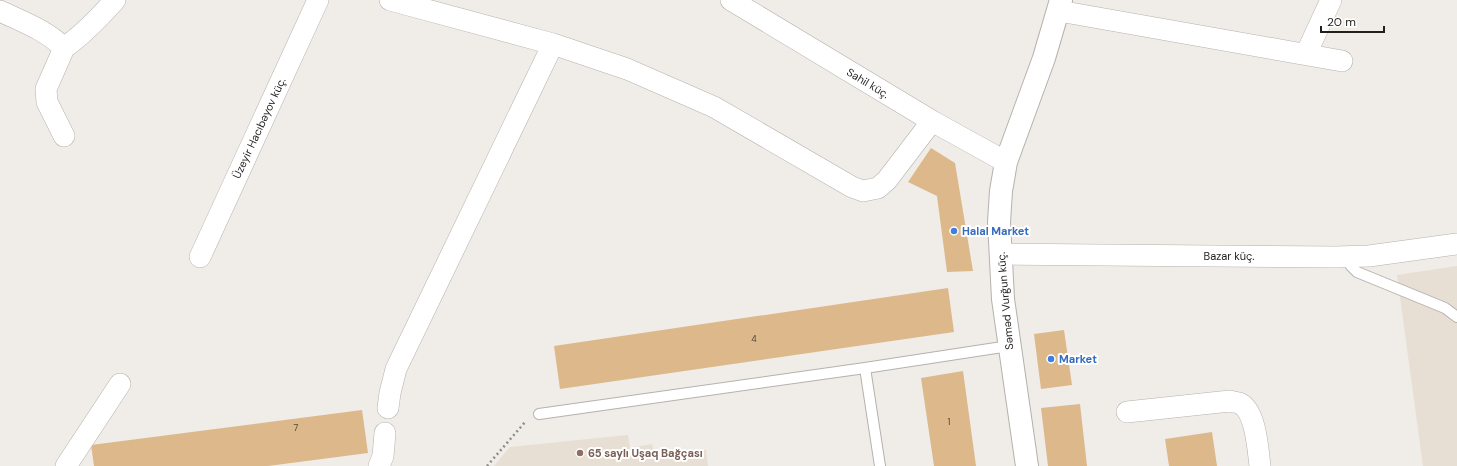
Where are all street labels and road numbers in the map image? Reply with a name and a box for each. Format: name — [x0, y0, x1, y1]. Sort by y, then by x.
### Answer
street label: Sahil küç. — [844, 65, 892, 101]
street label: Üzeyir Hacıbəyov küç. — [229, 75, 289, 181]
street label: Bazar küç. — [1204, 249, 1254, 263]
street label: Səməd Vurğun küç. — [994, 252, 1016, 350]

